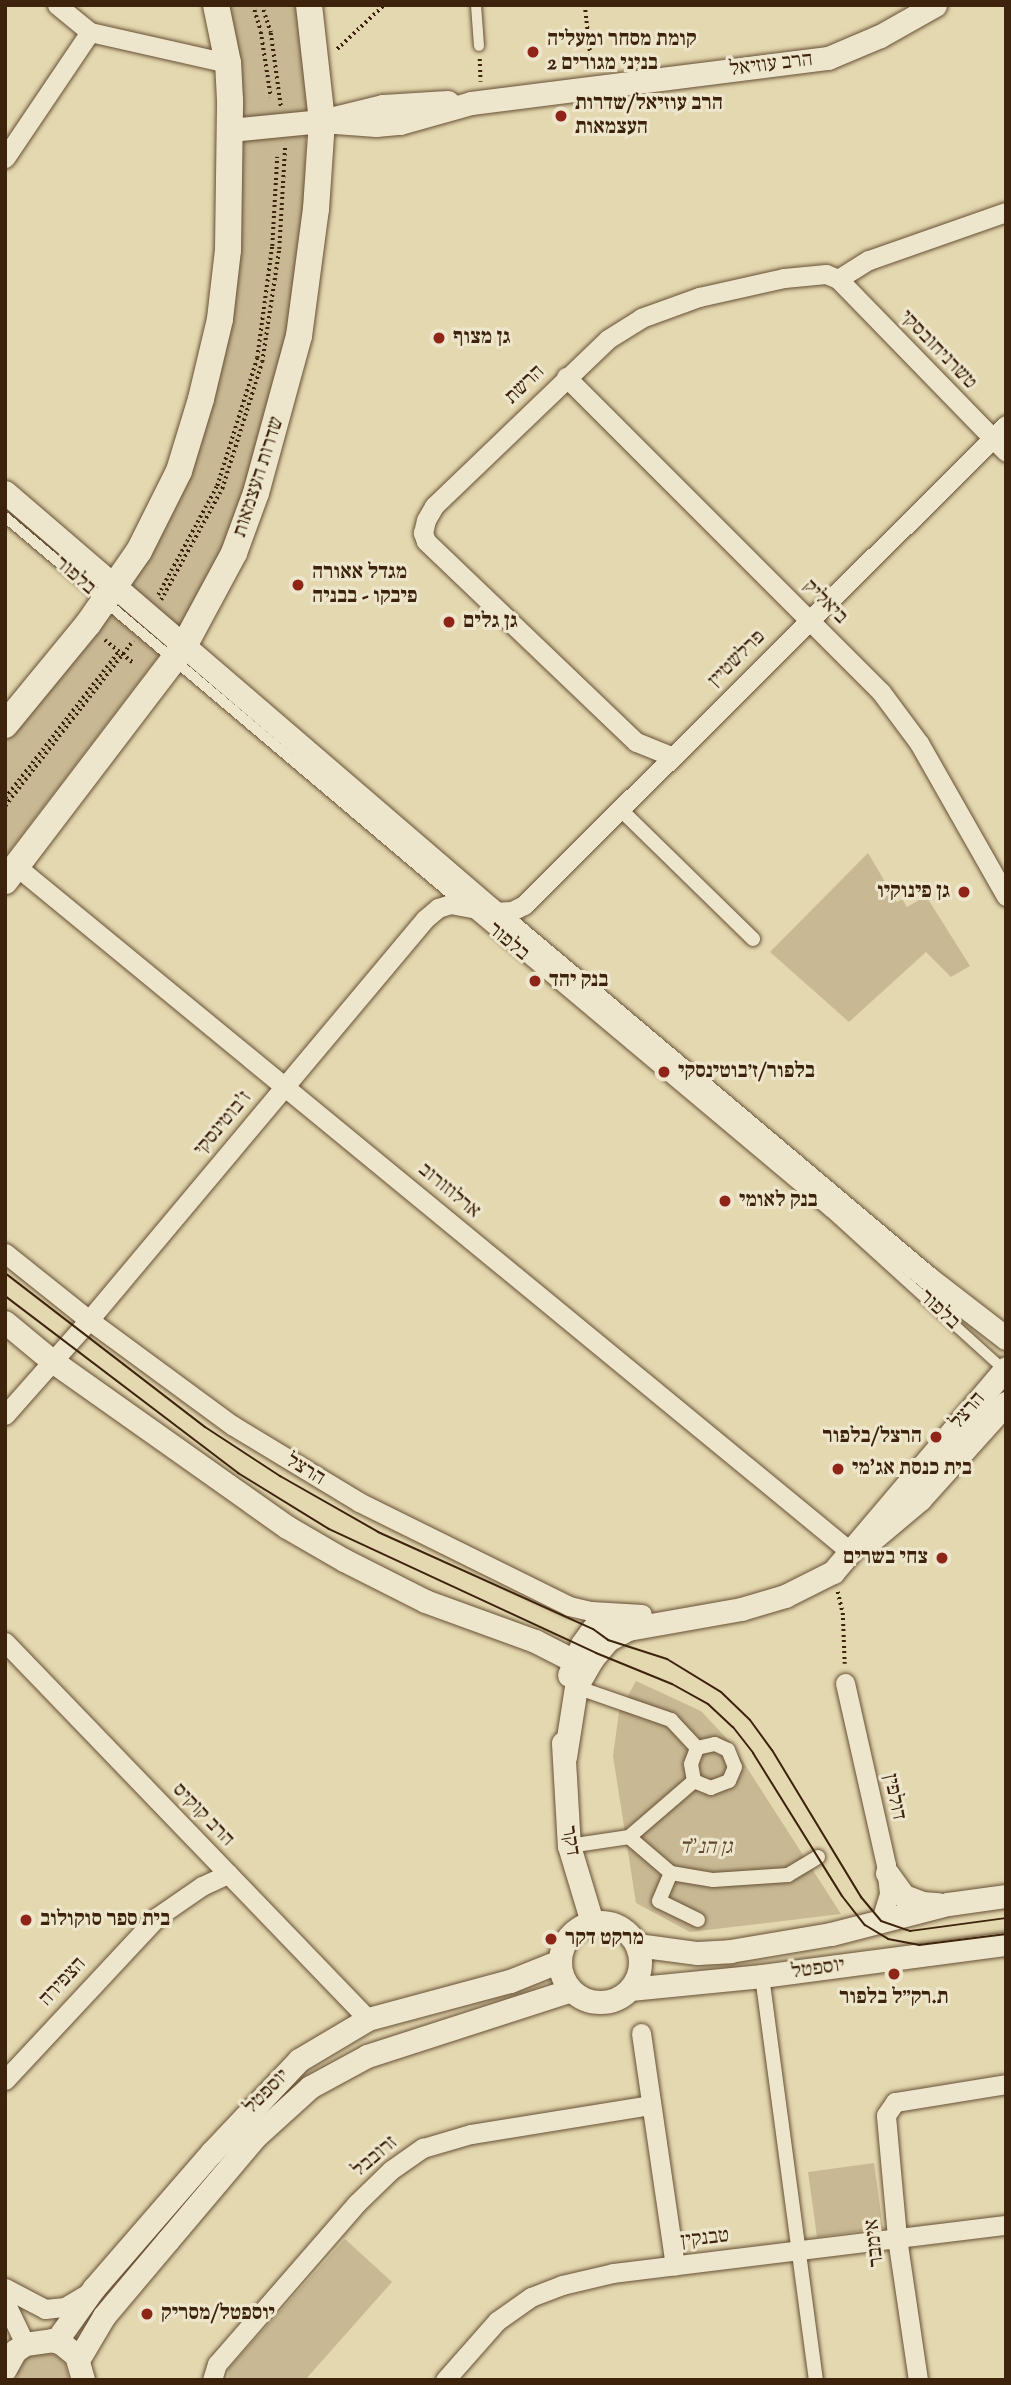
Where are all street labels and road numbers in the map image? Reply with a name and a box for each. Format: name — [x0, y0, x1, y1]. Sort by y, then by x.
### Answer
street label: הרב עוזיאל — [728, 47, 814, 83]
street label: טשרניחובסקי — [894, 305, 982, 395]
street label: הרשת — [500, 360, 550, 410]
street label: שדרות העצמאות — [228, 414, 290, 540]
street label: בלפור — [49, 551, 101, 601]
street label: ביאליק — [797, 574, 853, 630]
street label: פרלשטיין — [703, 625, 771, 693]
street label: בלפור — [482, 917, 534, 967]
street label: ז'בוטינסקי — [189, 1086, 257, 1162]
street label: ארלוזורוב — [413, 1158, 485, 1224]
street label: בלפור — [913, 1285, 965, 1335]
street label: הרצל — [945, 1387, 991, 1435]
street label: הרצל — [281, 1449, 329, 1491]
street label: דולפין — [877, 1772, 911, 1822]
street label: הרב קוקיס — [167, 1778, 239, 1852]
street label: דקר — [555, 1824, 585, 1858]
street label: הצפירה — [34, 1952, 92, 2012]
street label: יוספטל — [790, 1953, 846, 1985]
street label: יוספטל — [239, 2064, 295, 2120]
street label: זרובבל — [347, 2131, 403, 2183]
street label: אימבר — [860, 2218, 890, 2268]
street label: טבנקין — [679, 2224, 731, 2254]

